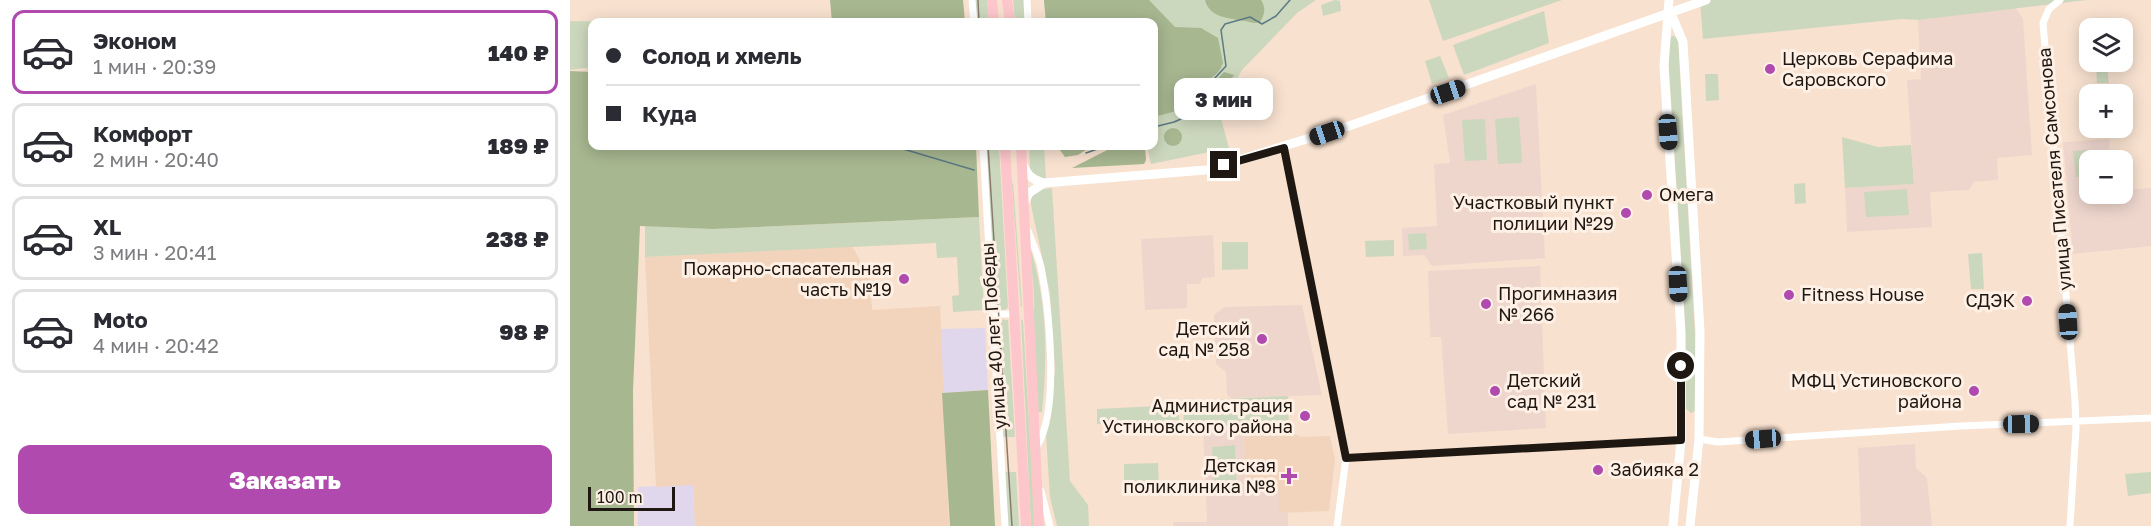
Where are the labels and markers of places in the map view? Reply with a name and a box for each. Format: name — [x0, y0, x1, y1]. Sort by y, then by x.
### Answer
place label: Церковь Серафима Саровского — [1782, 47, 1953, 90]
marker: Церковь Серафима Саровского — [1763, 62, 1777, 76]
place label: Омега — [1659, 183, 1714, 205]
marker: Омега — [1640, 188, 1654, 202]
place label: Участковый пункт полиции №29 — [1453, 191, 1614, 234]
marker: Участковый пункт полиции №29 — [1619, 206, 1633, 220]
place label: Пожарно-спасательная часть №19 — [683, 257, 892, 300]
marker: Пожарно-спасательная часть №19 — [897, 272, 911, 286]
place label: Прогимназия № 266 — [1498, 282, 1617, 325]
place label: Fitness House — [1801, 283, 1924, 305]
marker: Fitness House — [1782, 288, 1796, 302]
place label: СДЭК — [1966, 289, 2015, 311]
marker: СДЭК — [2020, 294, 2034, 308]
marker: Прогимназия № 266 — [1479, 297, 1493, 311]
place label: Детский сад № 258 — [1159, 317, 1250, 360]
marker: Детский сад № 258 — [1255, 332, 1269, 346]
place label: Детский сад № 231 — [1507, 369, 1597, 412]
place label: МФЦ Устиновского района — [1791, 369, 1962, 412]
marker: Детский сад № 231 — [1488, 384, 1502, 398]
marker: МФЦ Устиновского района — [1967, 384, 1981, 398]
place label: Администрация Устиновского района — [1102, 394, 1293, 437]
marker: Администрация Устиновского района — [1298, 409, 1312, 423]
place label: Детская поликлиника №8 — [1123, 454, 1276, 497]
place label: Забияка 2 — [1610, 458, 1699, 480]
marker: Забияка 2 — [1591, 463, 1605, 477]
marker: Детская поликлиника №8 — [1280, 467, 1298, 485]

